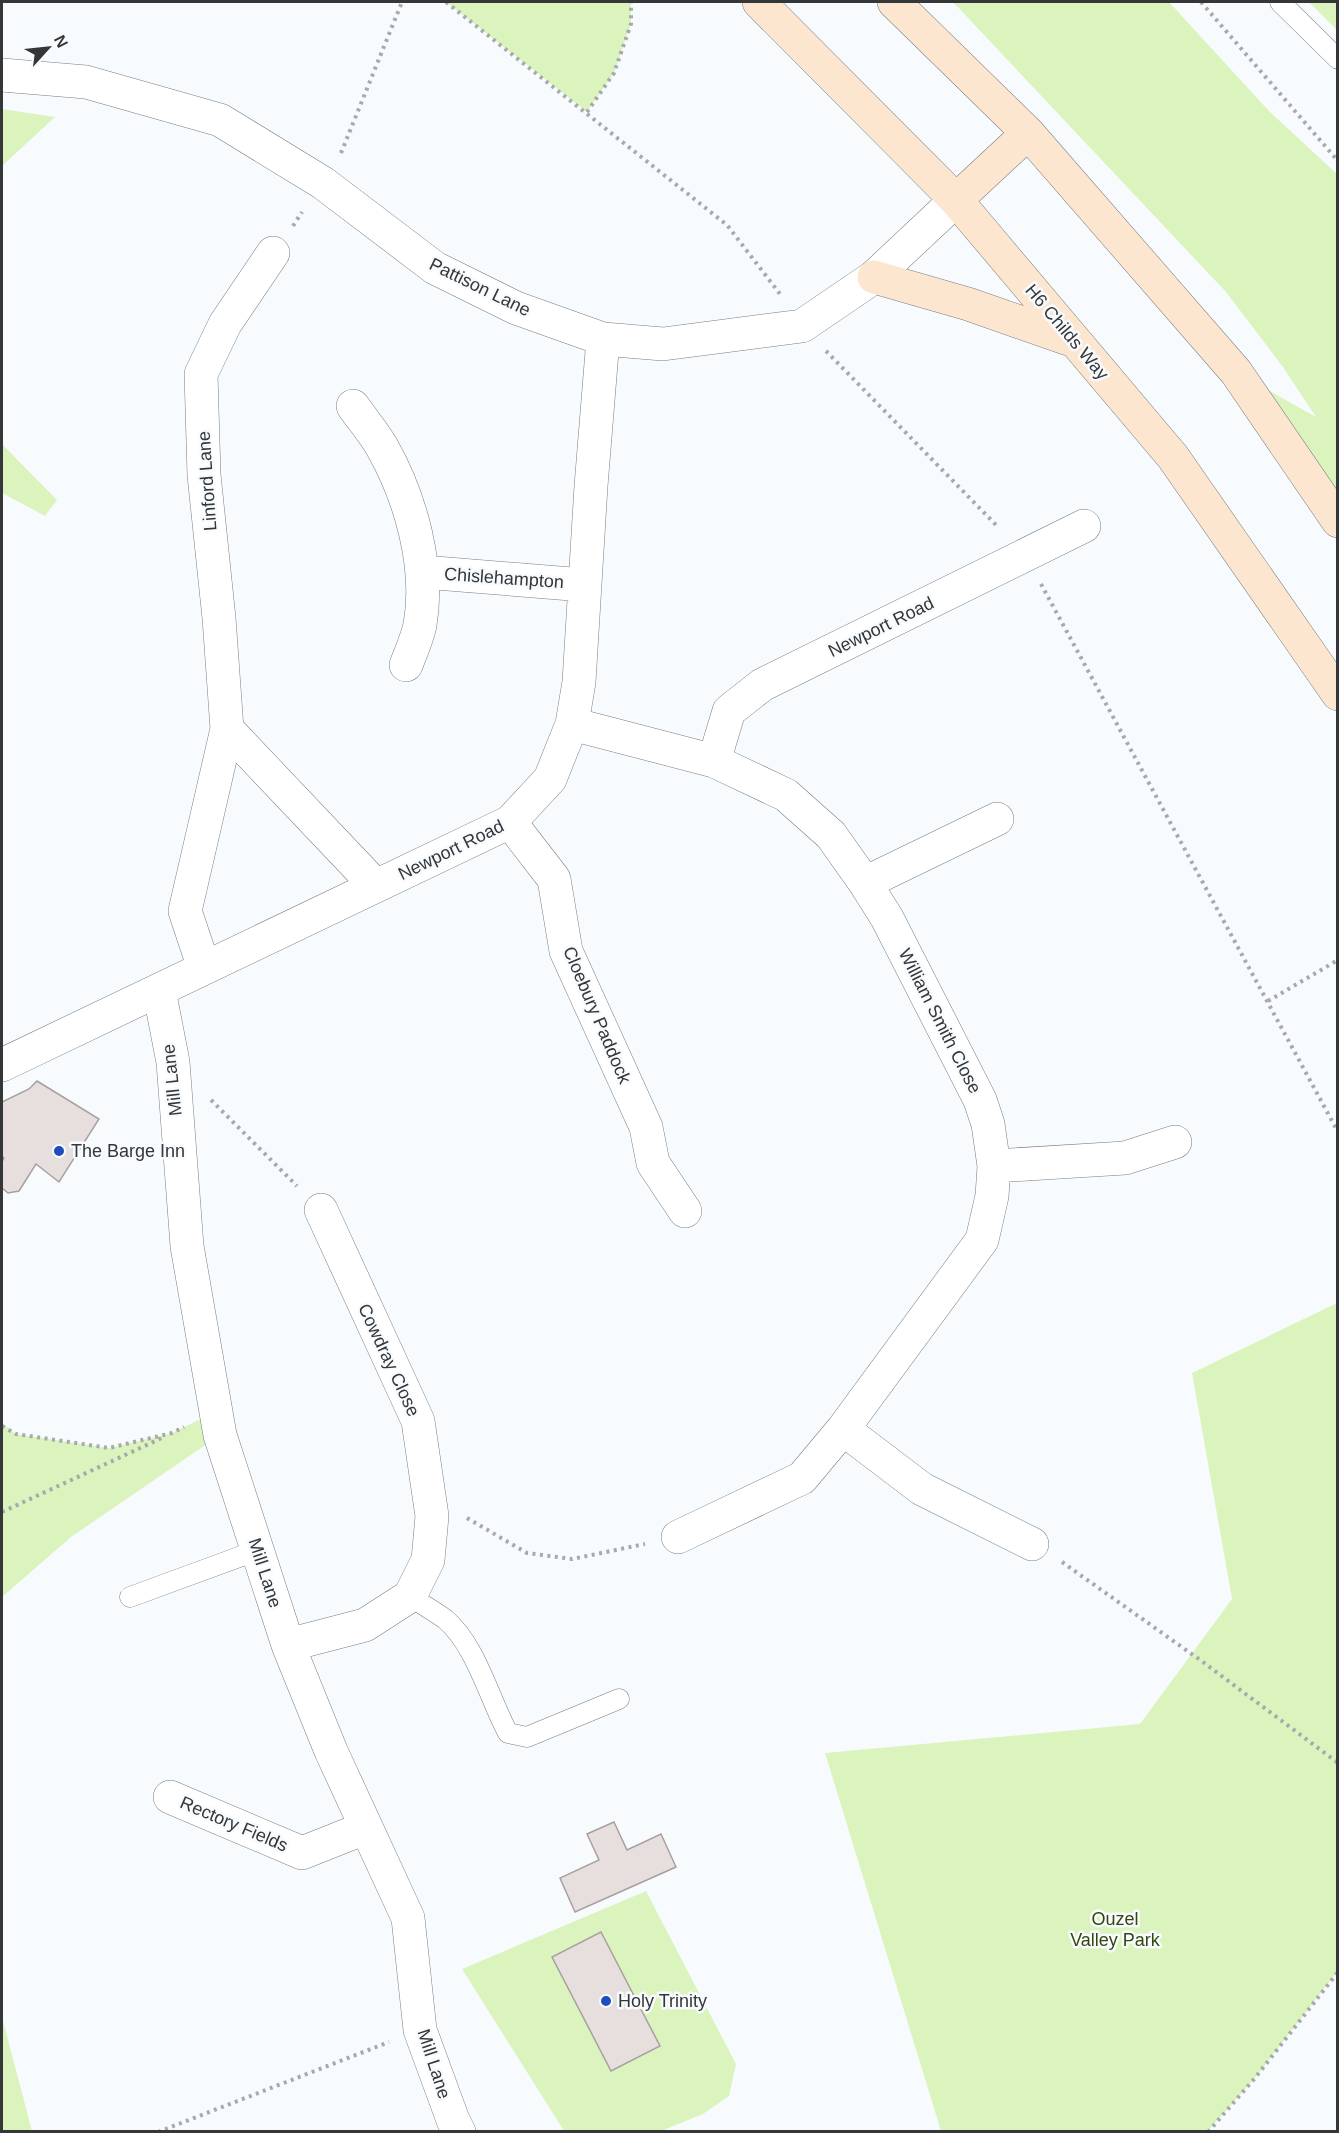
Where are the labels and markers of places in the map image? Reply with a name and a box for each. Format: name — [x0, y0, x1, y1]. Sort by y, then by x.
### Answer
place label: The Barge Inn — [71, 1141, 185, 1161]
marker: The Barge Inn — [52, 1144, 66, 1158]
place label: Holy Trinity — [618, 1991, 707, 2011]
marker: Holy Trinity — [599, 1994, 613, 2008]

